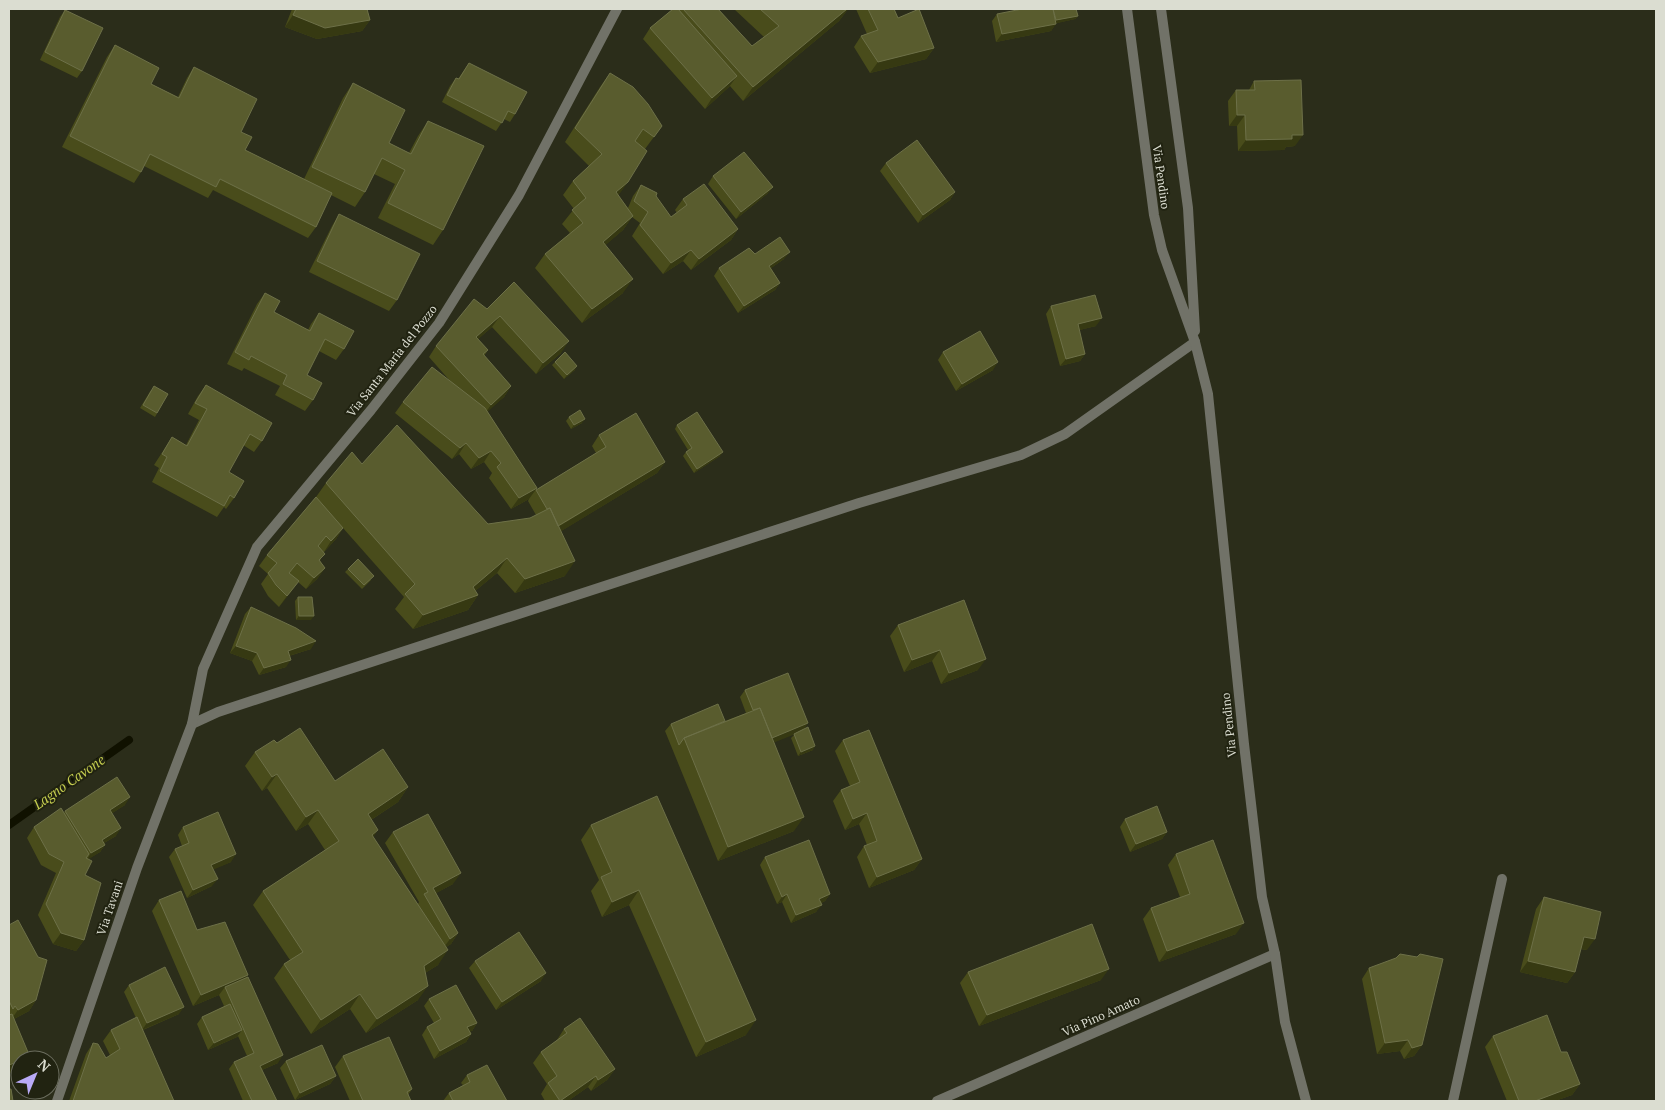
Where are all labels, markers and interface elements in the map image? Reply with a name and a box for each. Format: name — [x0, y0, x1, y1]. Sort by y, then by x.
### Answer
street label: Via Pendino — [1150, 144, 1173, 210]
street label: Via Santa Maria del Pozzo — [343, 301, 440, 420]
street label: Via Pendino — [1218, 692, 1239, 758]
water label: Lagno Cavone — [28, 749, 109, 814]
street label: Via Tavani — [93, 878, 126, 937]
street label: Via Pino Amato — [1060, 992, 1142, 1039]
north arrow — [10, 1050, 60, 1100]
text: N — [34, 1055, 55, 1076]

